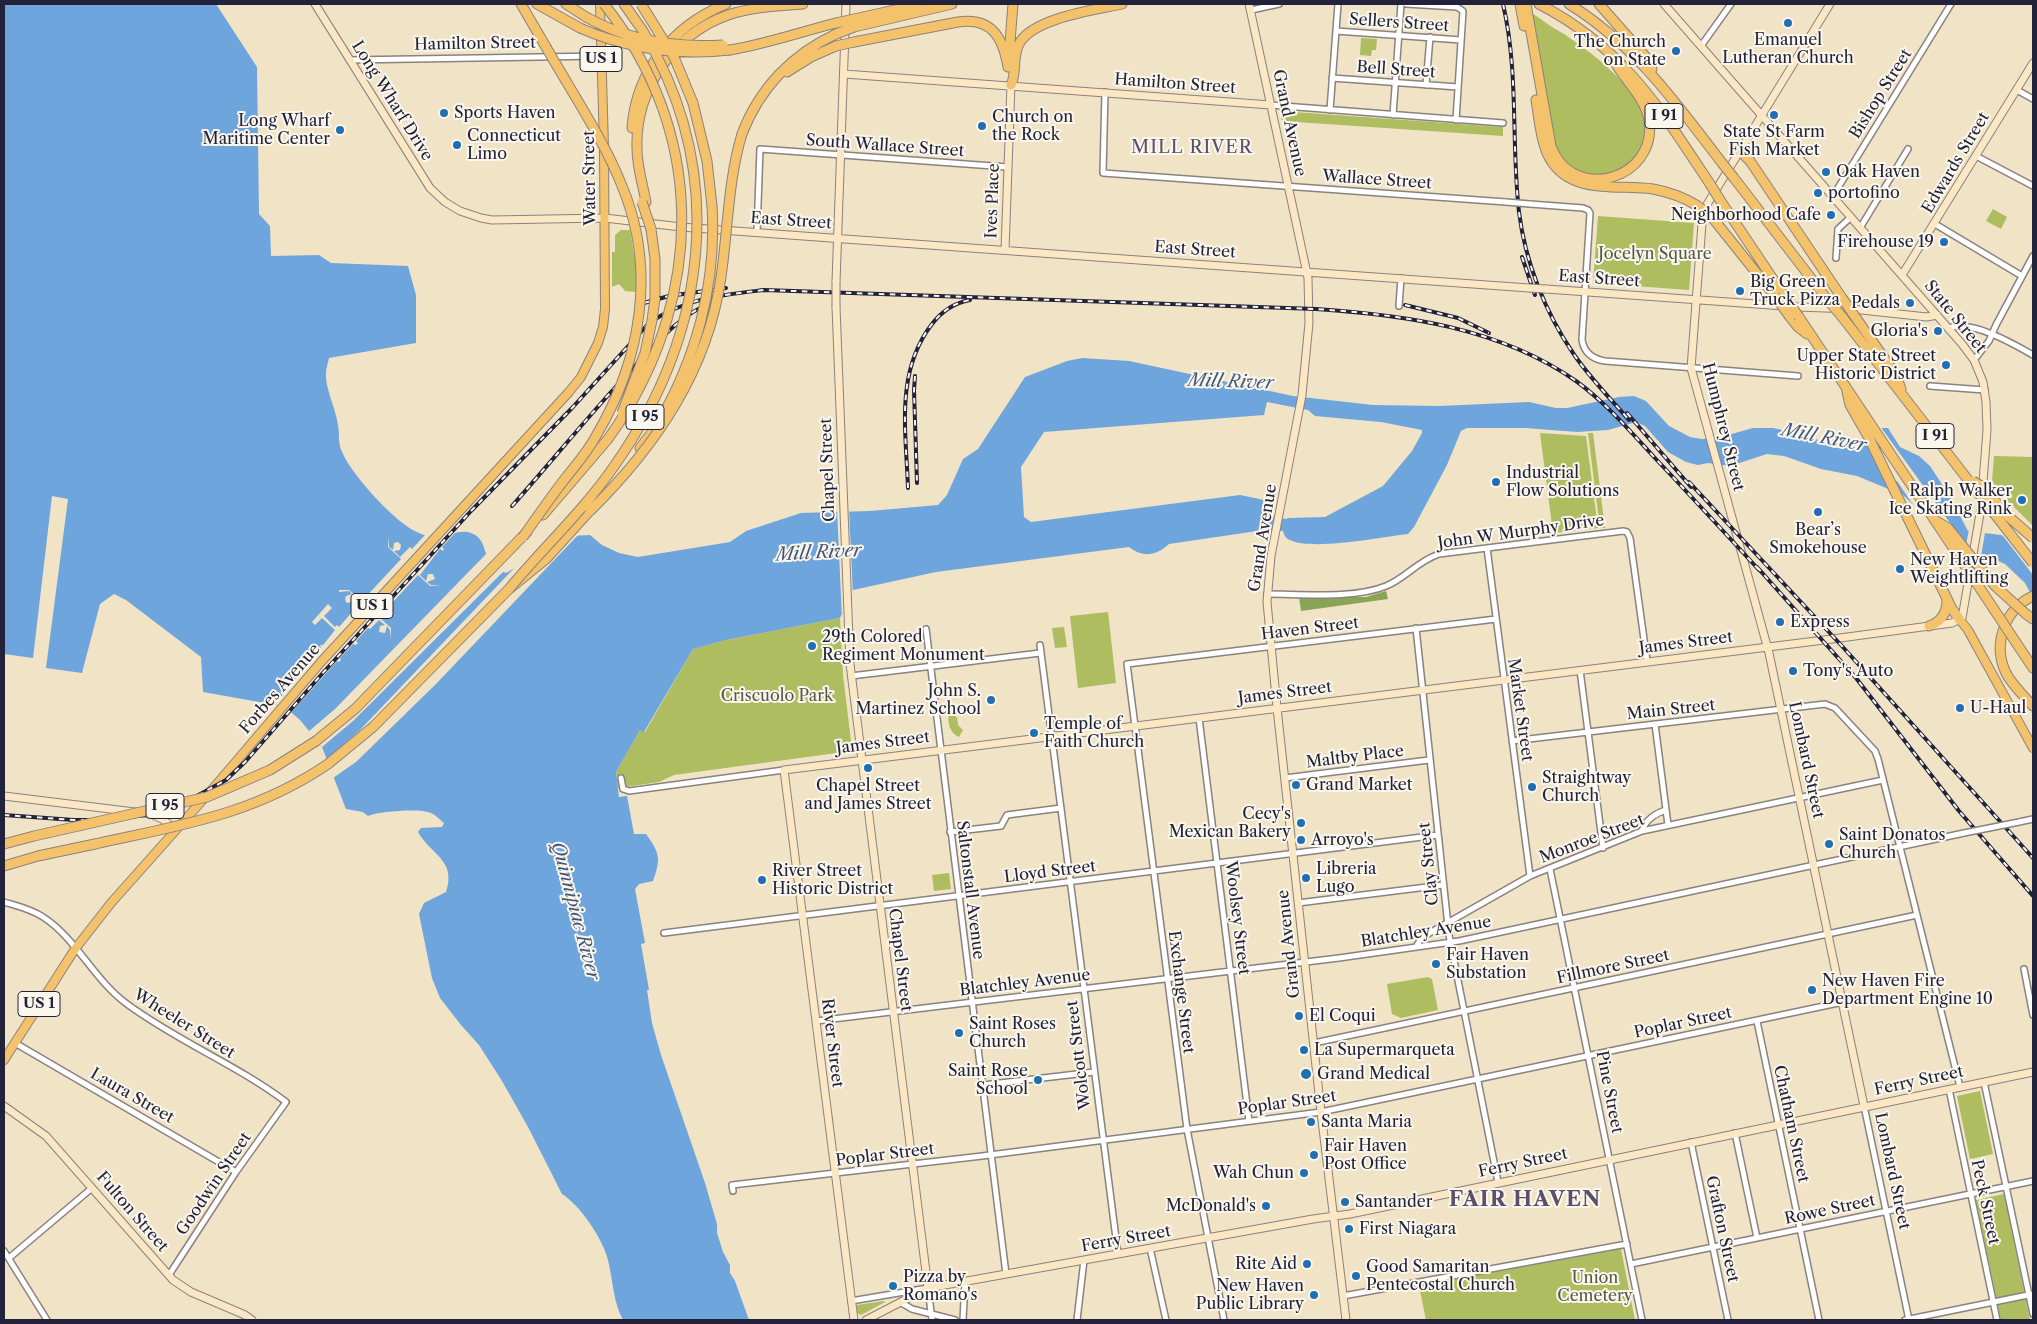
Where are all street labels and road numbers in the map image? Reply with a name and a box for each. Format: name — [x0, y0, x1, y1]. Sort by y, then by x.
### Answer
street label: Sellers Street — [1348, 10, 1450, 36]
street label: Hamilton Street — [414, 33, 536, 55]
street label: Long Wharf Drive — [347, 38, 437, 164]
road number: US 1 — [580, 46, 622, 72]
street label: Bishop Street — [1846, 46, 1916, 142]
street label: Bell Street — [1356, 58, 1436, 82]
street label: Grand Avenue — [1268, 68, 1310, 178]
street label: Hamilton Street — [1114, 70, 1236, 98]
road number: I 91 — [1645, 104, 1683, 128]
street label: Edwards Street — [1918, 109, 1994, 217]
street label: Water Street — [580, 130, 600, 226]
street label: South Wallace Street — [805, 131, 965, 161]
street label: Ives Place — [982, 163, 1004, 239]
street label: Wallace Street — [1322, 167, 1432, 193]
street label: East Street — [750, 209, 832, 233]
street label: East Street — [1154, 238, 1236, 262]
street label: East Street — [1558, 267, 1640, 291]
street label: State Street — [1920, 277, 1990, 357]
street label: Humphrey Street — [1698, 361, 1748, 493]
road number: I 95 — [626, 404, 664, 430]
street label: Chapel Street — [817, 418, 839, 522]
road number: I 91 — [1916, 424, 1954, 448]
street label: Grand Avenue — [1245, 483, 1281, 593]
street label: John W Murphy Drive — [1436, 511, 1606, 553]
road number: US 1 — [351, 594, 393, 618]
street label: Haven Street — [1260, 613, 1360, 645]
street label: James Street — [1638, 628, 1734, 658]
street label: Forbes Avenue — [236, 640, 324, 738]
street label: Market Street — [1503, 657, 1537, 763]
street label: James Street — [1237, 678, 1333, 708]
street label: Main Street — [1626, 696, 1716, 724]
street label: Lombard Street — [1784, 700, 1828, 820]
street label: James Street — [835, 728, 931, 758]
street label: Maltby Place — [1305, 741, 1405, 773]
road number: I 95 — [146, 794, 184, 818]
street label: Monroe Street — [1537, 810, 1647, 868]
street label: Saltonstall Avenue — [952, 819, 988, 961]
street label: Clay Street — [1415, 821, 1443, 907]
street label: Lloyd Street — [1003, 857, 1097, 887]
street label: Woolsey Street — [1220, 860, 1254, 976]
street label: Grand Avenue — [1274, 889, 1304, 999]
street label: Chapel Street — [884, 907, 916, 1013]
street label: Blatchley Avenue — [1359, 912, 1493, 952]
street label: Exchange Street — [1164, 929, 1198, 1055]
street label: Fillmore Street — [1555, 946, 1671, 988]
street label: Blatchley Avenue — [958, 965, 1092, 1001]
street label: Wheeler Street — [130, 985, 238, 1063]
road number: US 1 — [18, 992, 60, 1016]
street label: River Street — [817, 997, 847, 1089]
street label: Wolcott Street — [1063, 999, 1095, 1111]
street label: Poplar Street — [1632, 1003, 1734, 1043]
street label: Pine Street — [1592, 1049, 1626, 1135]
street label: Ferry Street — [1873, 1062, 1965, 1100]
street label: Laura Street — [87, 1064, 177, 1128]
street label: Chatham Street — [1769, 1064, 1813, 1184]
street label: Poplar Street — [1236, 1087, 1338, 1119]
street label: Lombard Street — [1870, 1111, 1914, 1231]
street label: Goodwin Street — [173, 1129, 255, 1239]
street label: Poplar Street — [835, 1139, 935, 1171]
street label: Ferry Street — [1477, 1144, 1569, 1182]
street label: Peck Street — [1967, 1158, 2003, 1246]
street label: Fulton Street — [92, 1168, 172, 1256]
street label: Grafton Street — [1701, 1174, 1743, 1284]
street label: Rowe Street — [1783, 1191, 1877, 1229]
street label: Ferry Street — [1080, 1222, 1172, 1256]

